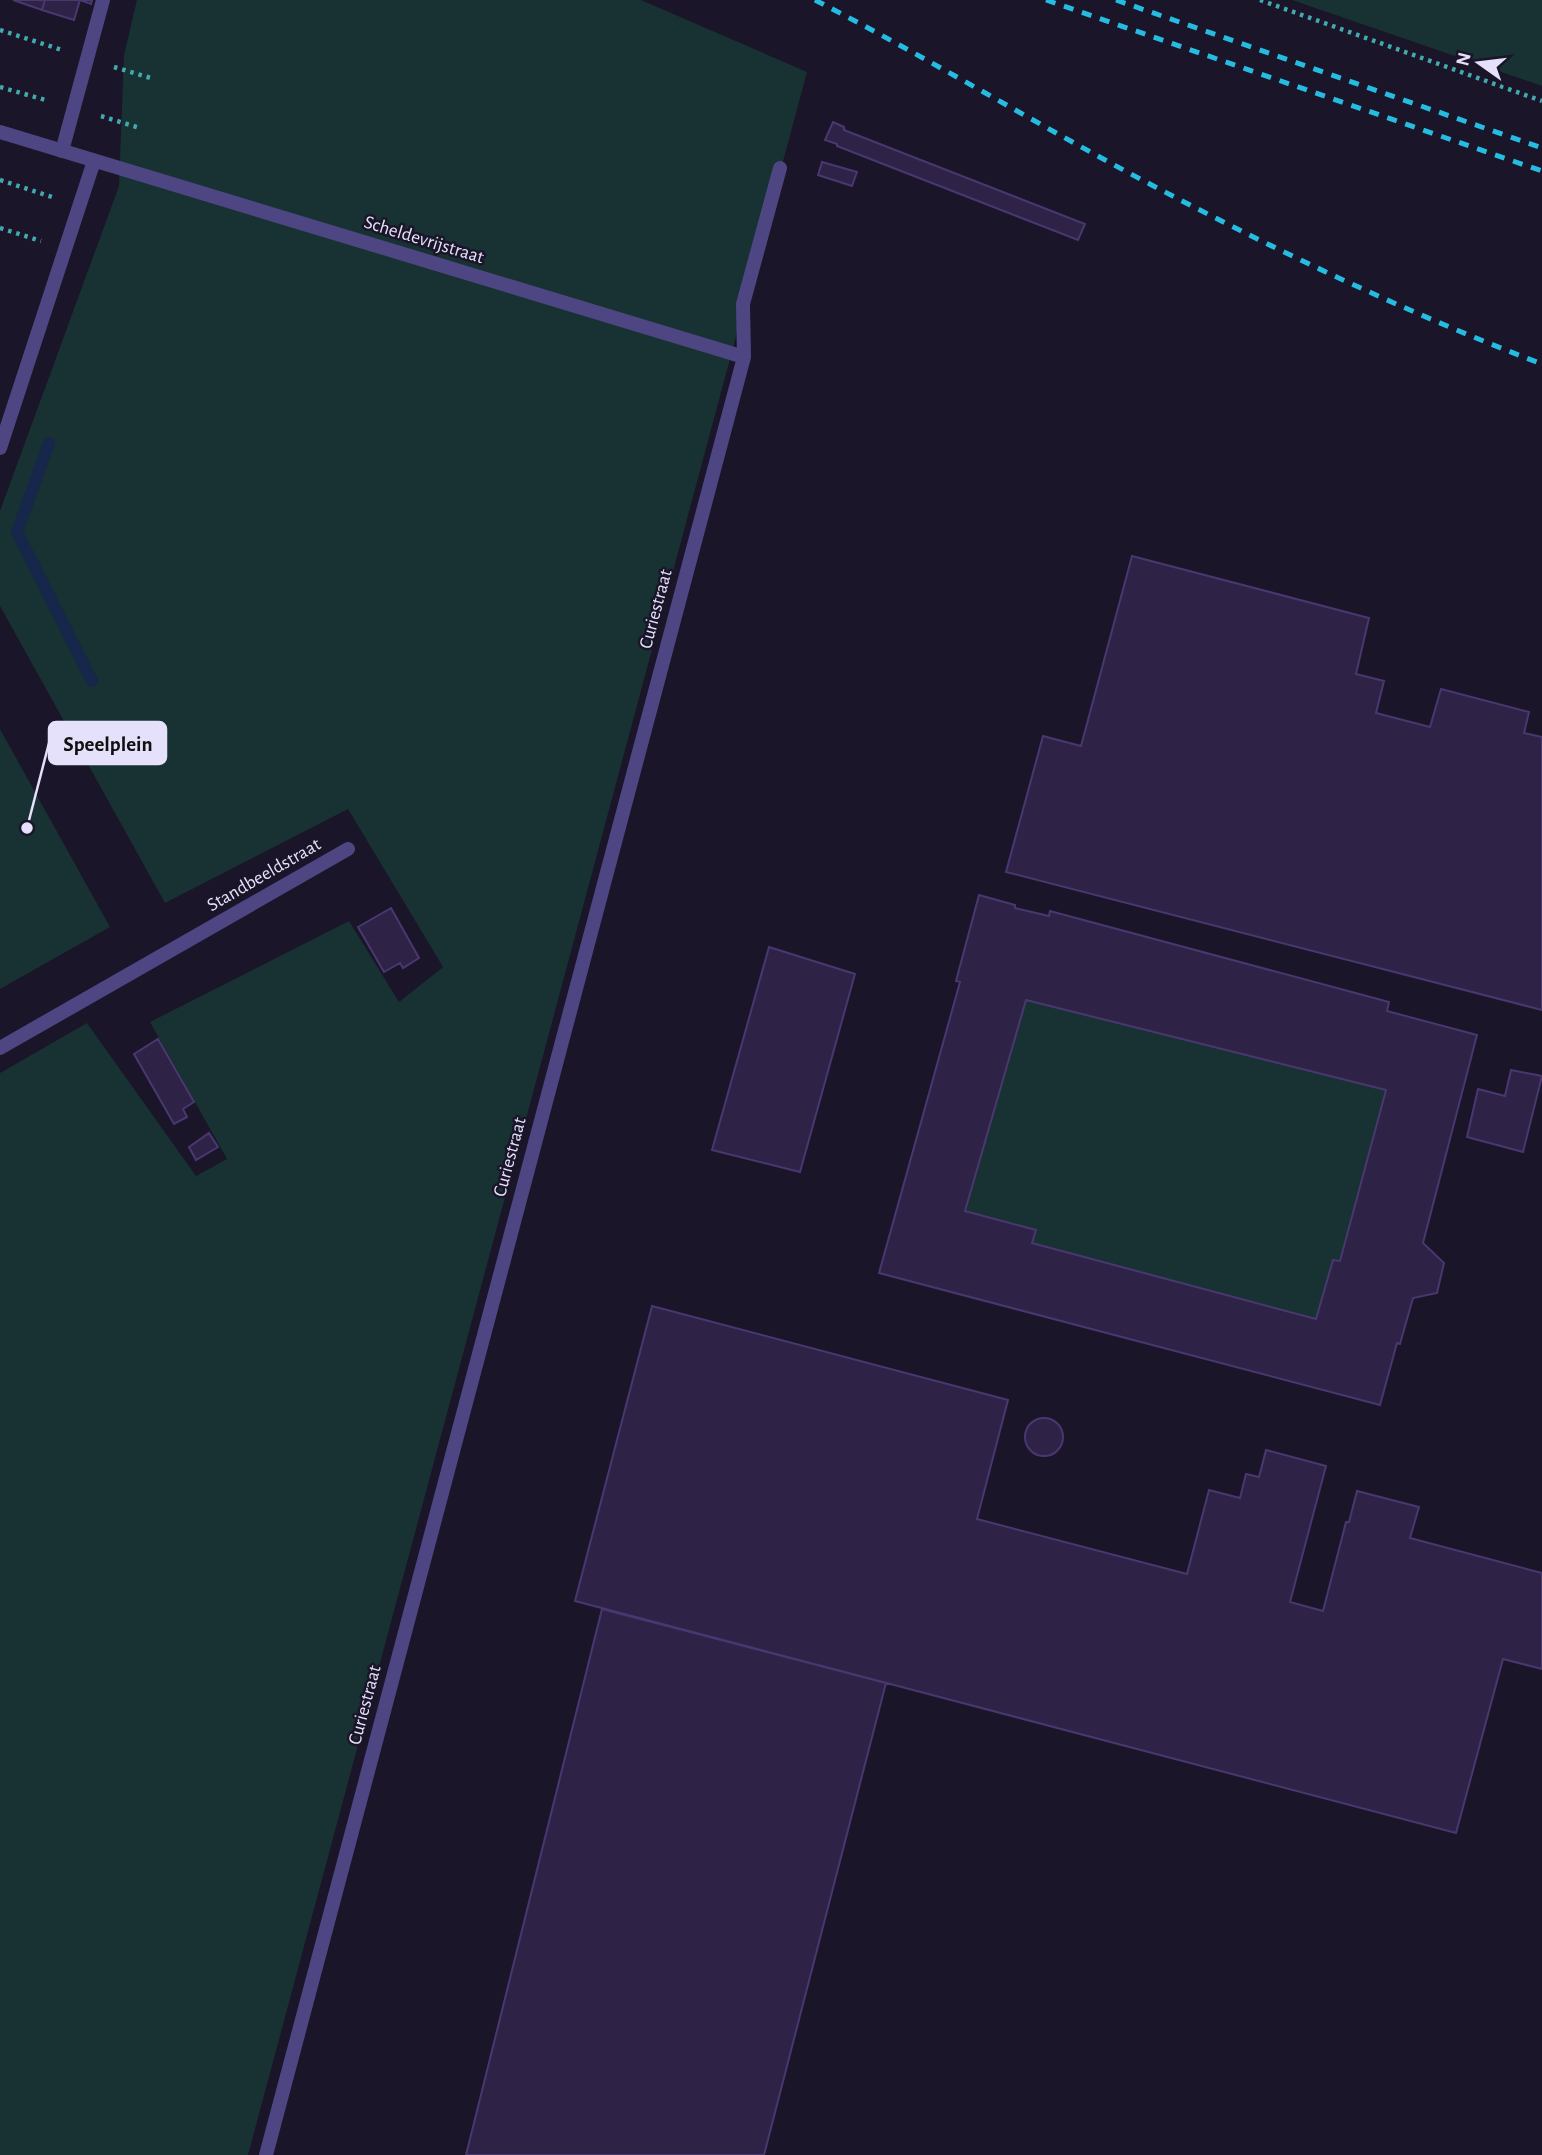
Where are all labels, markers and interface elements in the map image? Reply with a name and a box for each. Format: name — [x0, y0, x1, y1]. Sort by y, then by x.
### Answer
north arrow — [1444, 28, 1514, 98]
text: N — [1453, 51, 1475, 68]
street label: Scheldevrijstraat — [362, 213, 486, 267]
street label: Curiestraat — [636, 567, 676, 651]
callout: Speelplein — [49, 722, 166, 764]
text: Speelplein — [63, 734, 153, 755]
street label: Standbeeldstraat — [204, 835, 324, 915]
street label: Curiestraat — [490, 1115, 530, 1199]
street label: Curiestraat — [345, 1663, 385, 1747]

